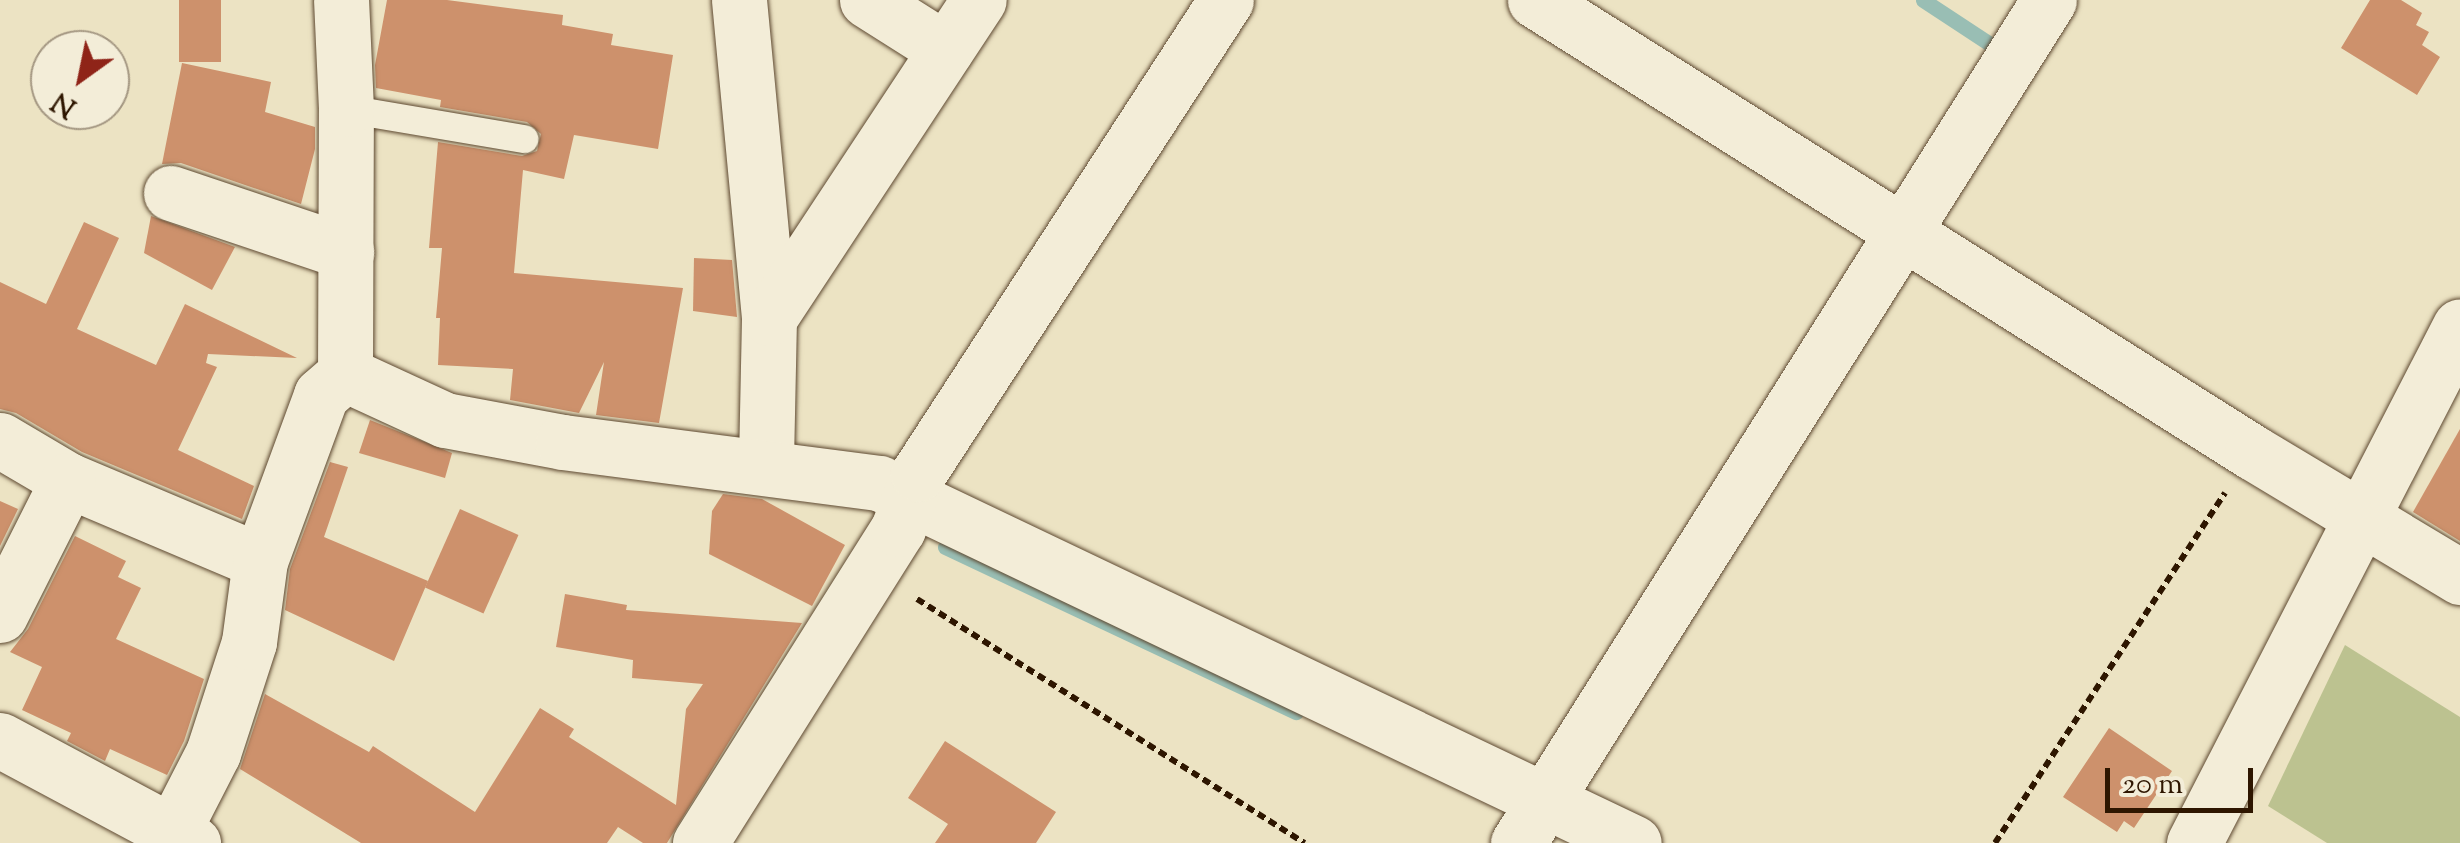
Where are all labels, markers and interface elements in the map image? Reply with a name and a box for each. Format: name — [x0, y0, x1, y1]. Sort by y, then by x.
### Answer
north arrow — [30, 30, 130, 130]
text: N — [44, 81, 85, 126]
scale bar — [2110, 748, 2258, 810]
text: 20 m — [2122, 764, 2183, 807]

